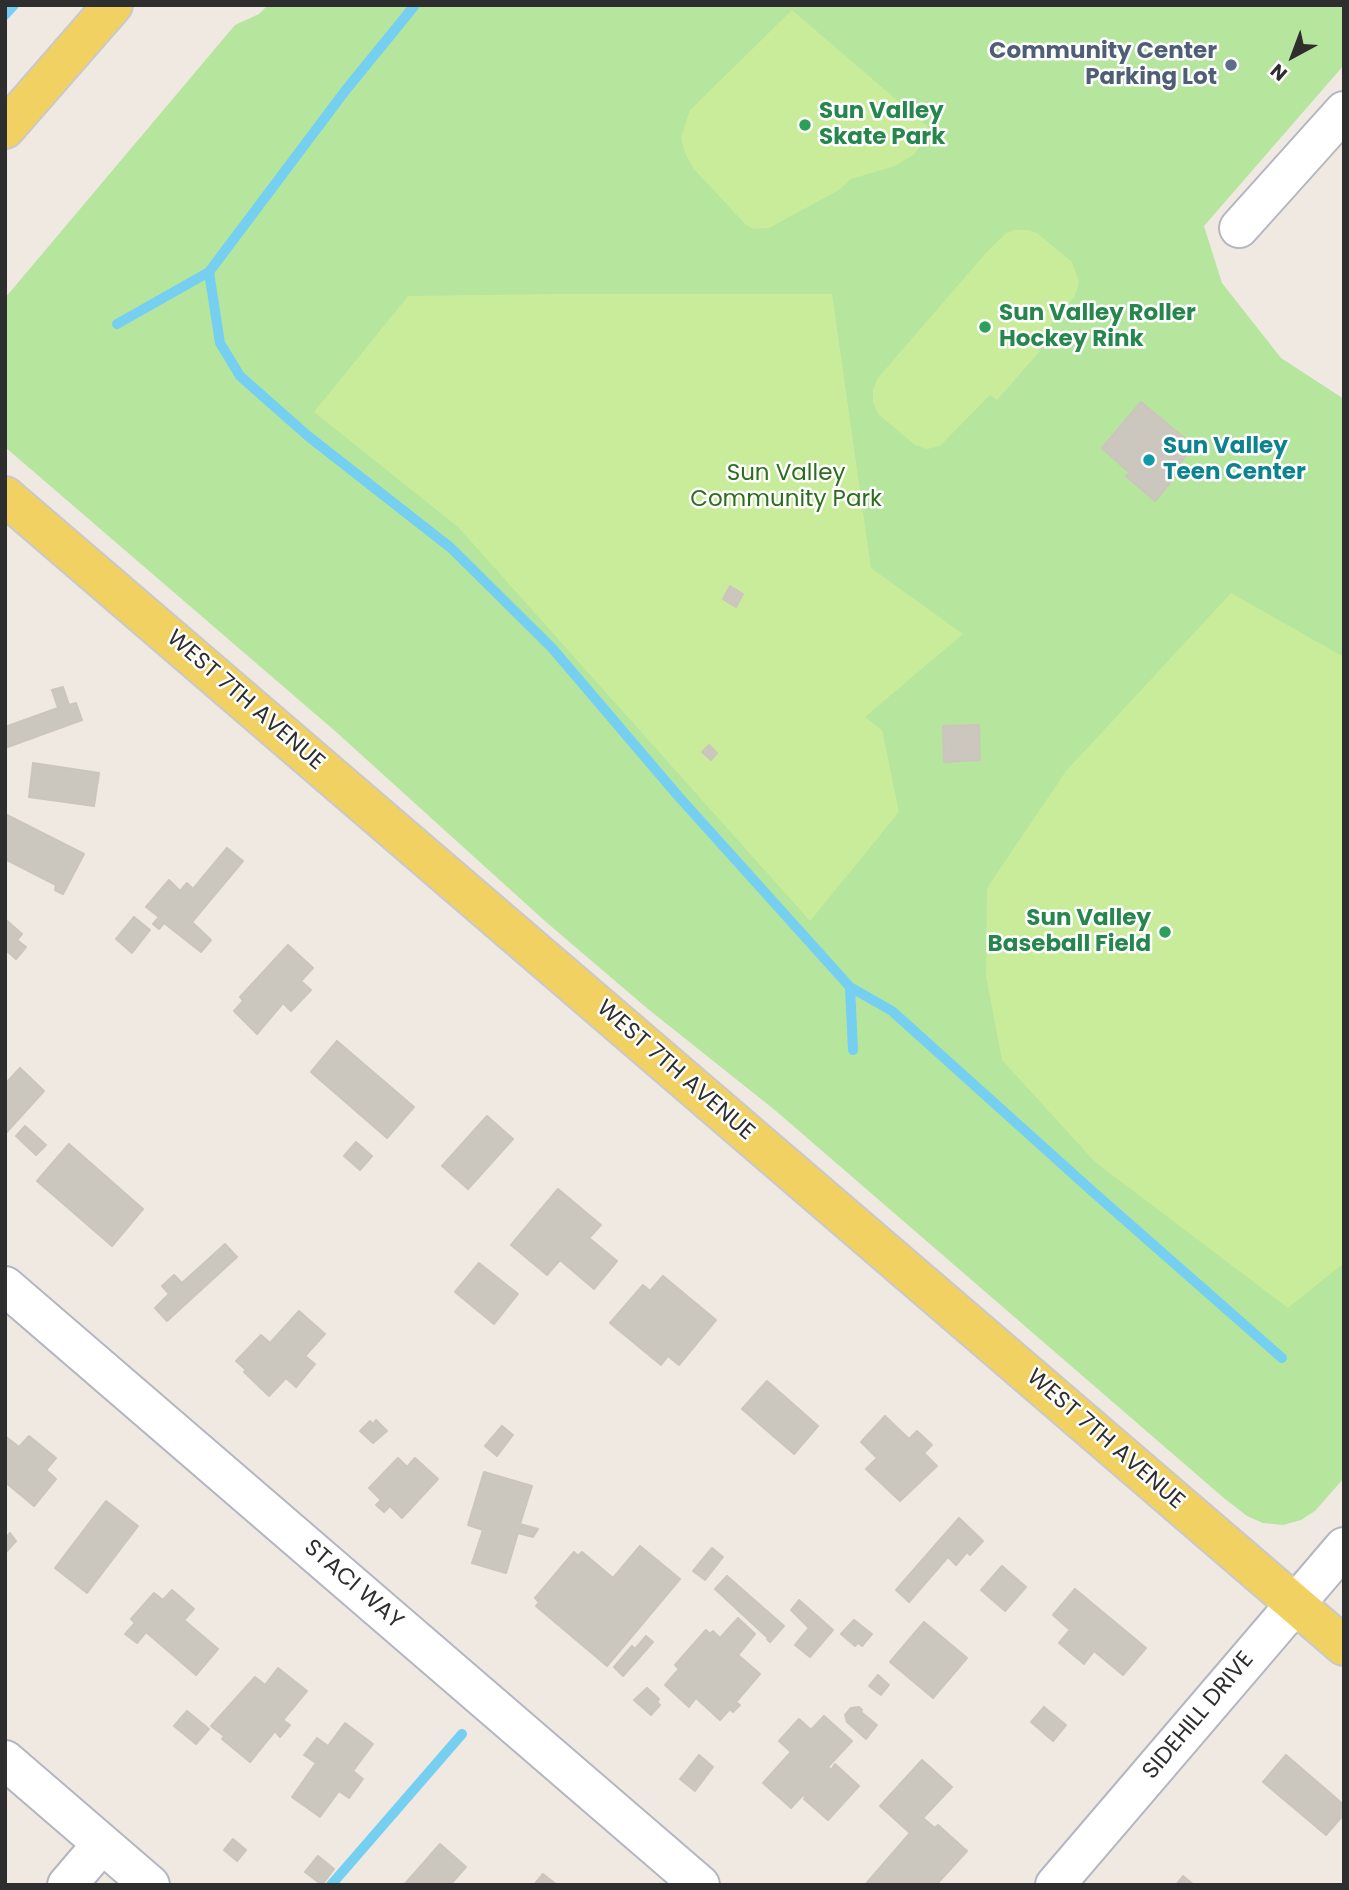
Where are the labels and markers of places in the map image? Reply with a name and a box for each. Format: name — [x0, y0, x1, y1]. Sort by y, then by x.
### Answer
place label: Community Center Parking Lot — [989, 38, 1217, 92]
marker: Community Center Parking Lot — [1223, 57, 1239, 73]
place label: Sun Valley Skate Park — [819, 98, 945, 152]
marker: Sun Valley Skate Park — [797, 117, 813, 133]
place label: Sun Valley Roller Hockey Rink — [999, 300, 1196, 354]
marker: Sun Valley Roller Hockey Rink — [977, 319, 993, 335]
place label: Sun Valley Teen Center — [1163, 433, 1306, 487]
marker: Sun Valley Teen Center — [1141, 452, 1157, 468]
place label: Sun Valley Baseball Field — [988, 905, 1151, 959]
marker: Sun Valley Baseball Field — [1157, 924, 1173, 940]

